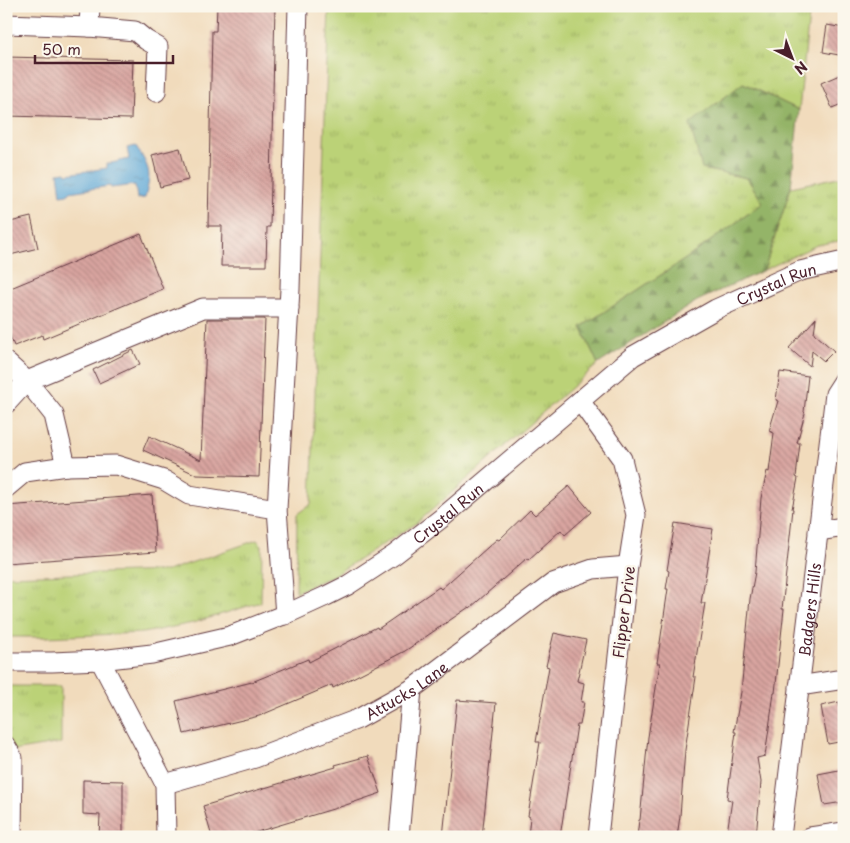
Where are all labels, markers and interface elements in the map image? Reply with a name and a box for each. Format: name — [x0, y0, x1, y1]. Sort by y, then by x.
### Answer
scale bar — [35, 32, 172, 64]
north arrow — [768, 32, 818, 82]
text: 50 m — [42, 37, 81, 60]
text: N — [790, 57, 812, 80]
street label: Crystal Run — [732, 256, 818, 310]
street label: Crystal Run — [407, 477, 488, 549]
street label: Badgers Hills — [792, 561, 826, 658]
street label: Flipper Drive — [606, 565, 640, 659]
street label: Attucks Lane — [360, 655, 452, 725]

